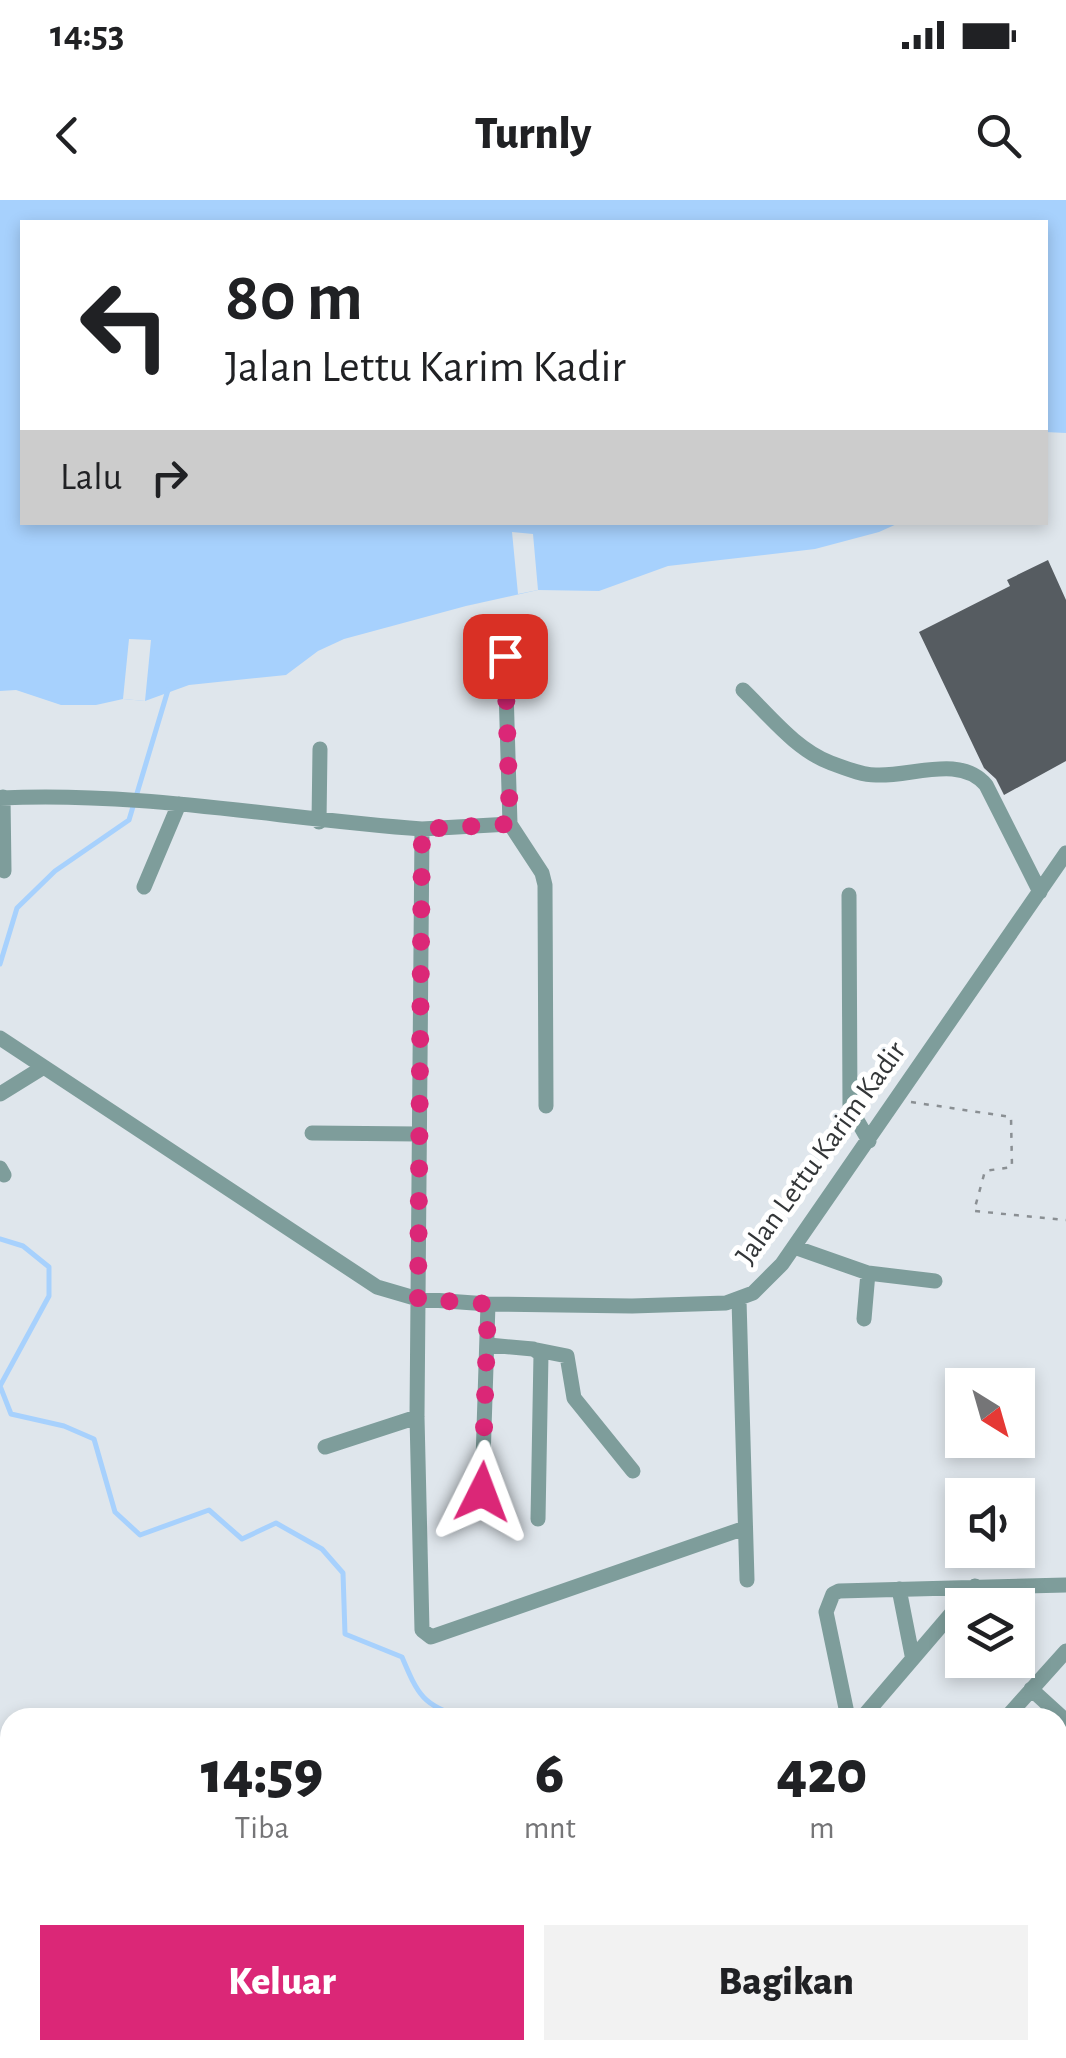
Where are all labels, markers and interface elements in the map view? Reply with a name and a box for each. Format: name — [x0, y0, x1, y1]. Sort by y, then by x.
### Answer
text: 14:53 — [50, 16, 124, 54]
icon: back — [40, 108, 95, 163]
icon: search — [971, 108, 1026, 163]
text: Turnly — [475, 112, 591, 157]
icon: left — [60, 260, 190, 390]
text: 80 m — [225, 263, 363, 333]
text: Jalan Lettu Karim Kadir — [225, 345, 626, 390]
icon: right — [142, 450, 197, 505]
text: Lalu — [60, 459, 122, 497]
pin — [463, 614, 548, 699]
icon: arrive — [478, 629, 533, 684]
street label: Jalan Lettu Karim Kadir — [730, 1036, 912, 1270]
north arrow — [945, 1368, 1035, 1458]
map controls — [945, 1368, 1035, 1678]
position arrow — [430, 1440, 534, 1544]
button: sound — [945, 1478, 1035, 1568]
button: layers — [945, 1588, 1035, 1678]
text: 14:59 — [201, 1744, 323, 1804]
text: 6 — [535, 1744, 564, 1804]
text: 420 — [777, 1744, 867, 1804]
text: Tiba — [235, 1812, 289, 1844]
text: mnt — [524, 1812, 576, 1844]
text: m — [809, 1812, 835, 1844]
button: Keluar — [40, 1925, 524, 2040]
button: Bagikan — [544, 1925, 1028, 2040]

